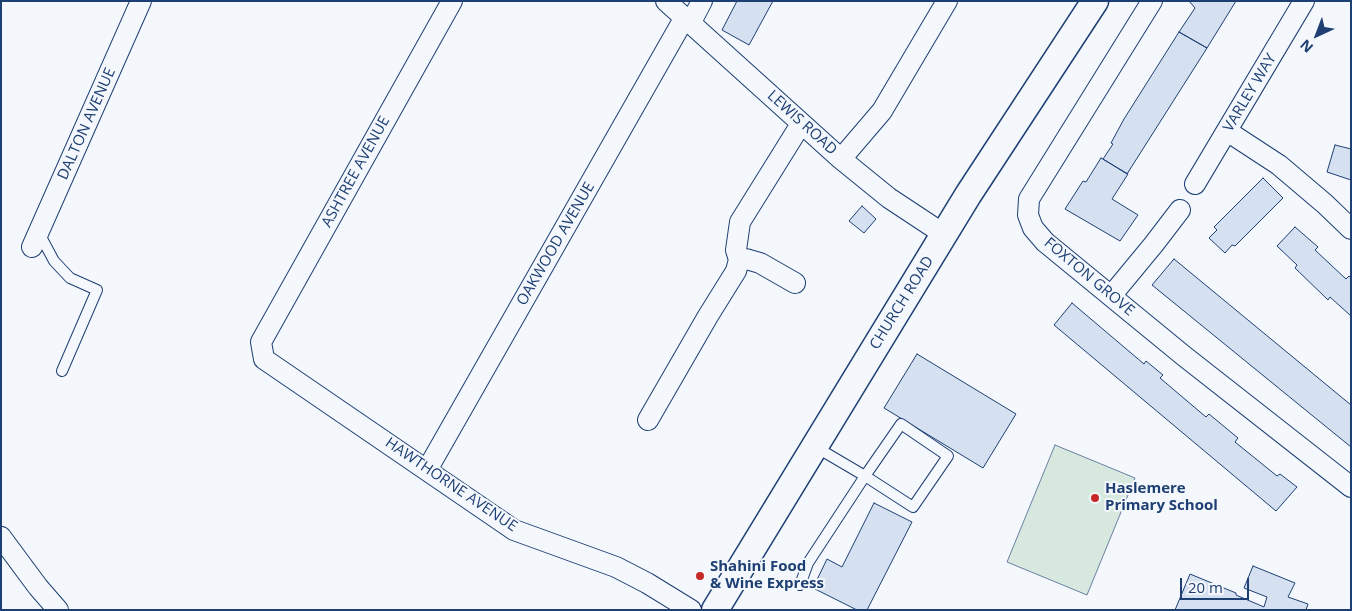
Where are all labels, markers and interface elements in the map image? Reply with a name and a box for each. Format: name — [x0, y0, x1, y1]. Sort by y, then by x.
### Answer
north arrow — [1292, 10, 1342, 60]
text: N — [1296, 36, 1317, 57]
street label: VARLEY WAY — [1220, 51, 1280, 135]
street label: DALTON AVENUE — [54, 65, 120, 183]
street label: LEWIS ROAD — [763, 87, 841, 159]
street label: ASHTREE AVENUE — [318, 113, 394, 231]
street label: OAKWOOD AVENUE — [513, 179, 599, 309]
street label: FOXTON GROVE — [1040, 234, 1138, 320]
street label: CHURCH ROAD — [866, 253, 938, 353]
street label: HAWTHORNE AVENUE — [382, 434, 520, 536]
place label: Haslemere Primary School — [1105, 480, 1218, 515]
marker: Haslemere Primary School — [1089, 492, 1101, 504]
place label: Shahini Food & Wine Express — [710, 558, 824, 593]
scale bar — [1182, 568, 1251, 600]
marker: Shahini Food & Wine Express — [694, 570, 706, 582]
text: 20 m — [1188, 577, 1223, 597]

